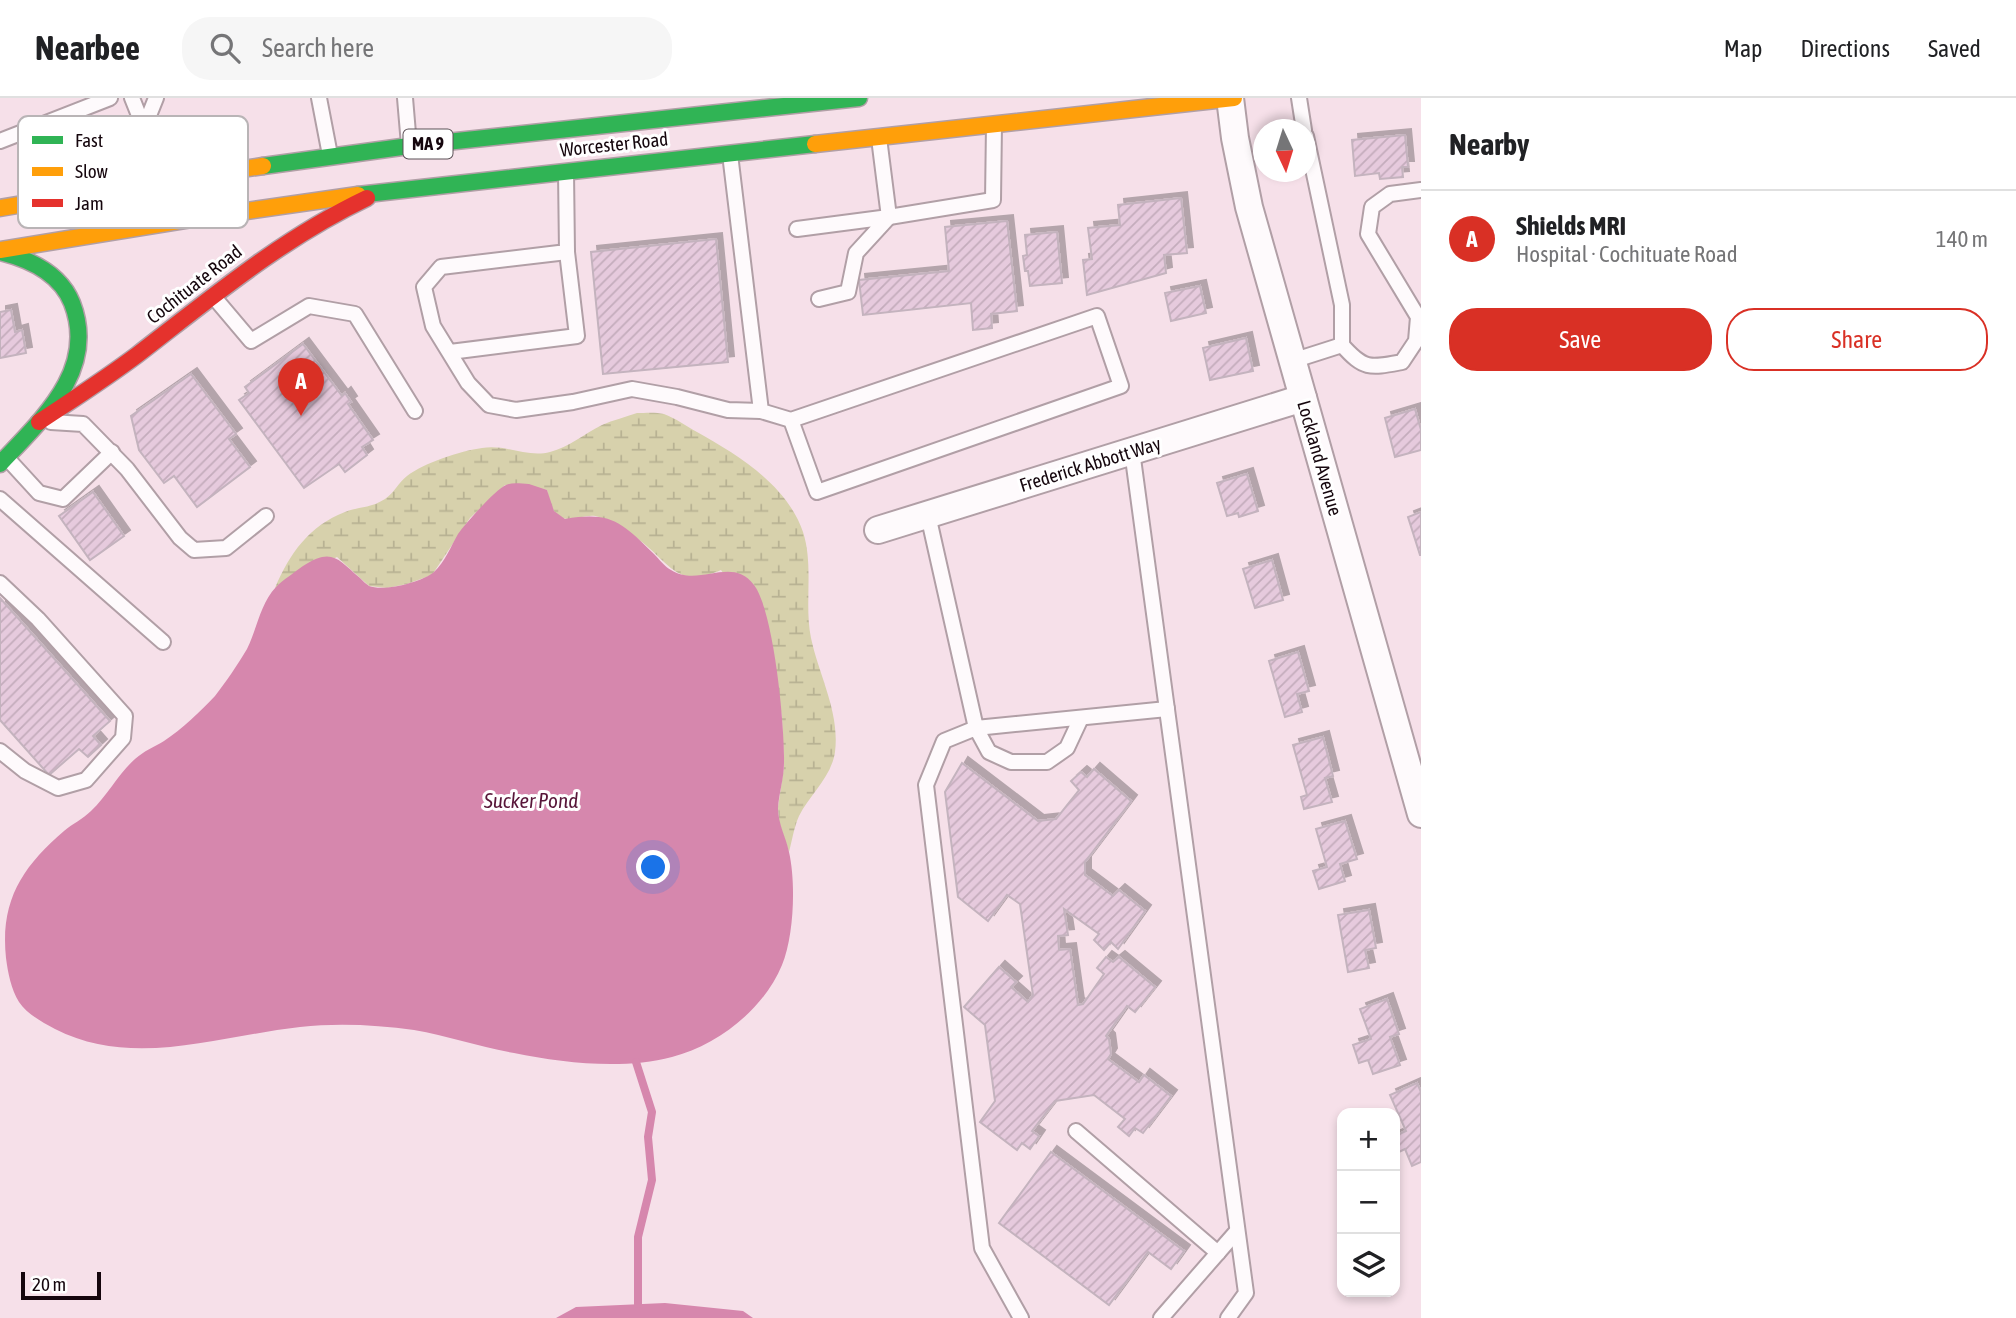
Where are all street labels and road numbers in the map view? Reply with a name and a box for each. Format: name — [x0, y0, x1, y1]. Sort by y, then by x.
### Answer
street label: Worcester Road — [559, 127, 669, 161]
road number: MA 9 — [404, 130, 452, 158]
street label: Cochituate Road — [142, 240, 246, 328]
street label: Lockland Avenue — [1293, 398, 1347, 518]
street label: Frederick Abbott Way — [1017, 432, 1164, 496]

